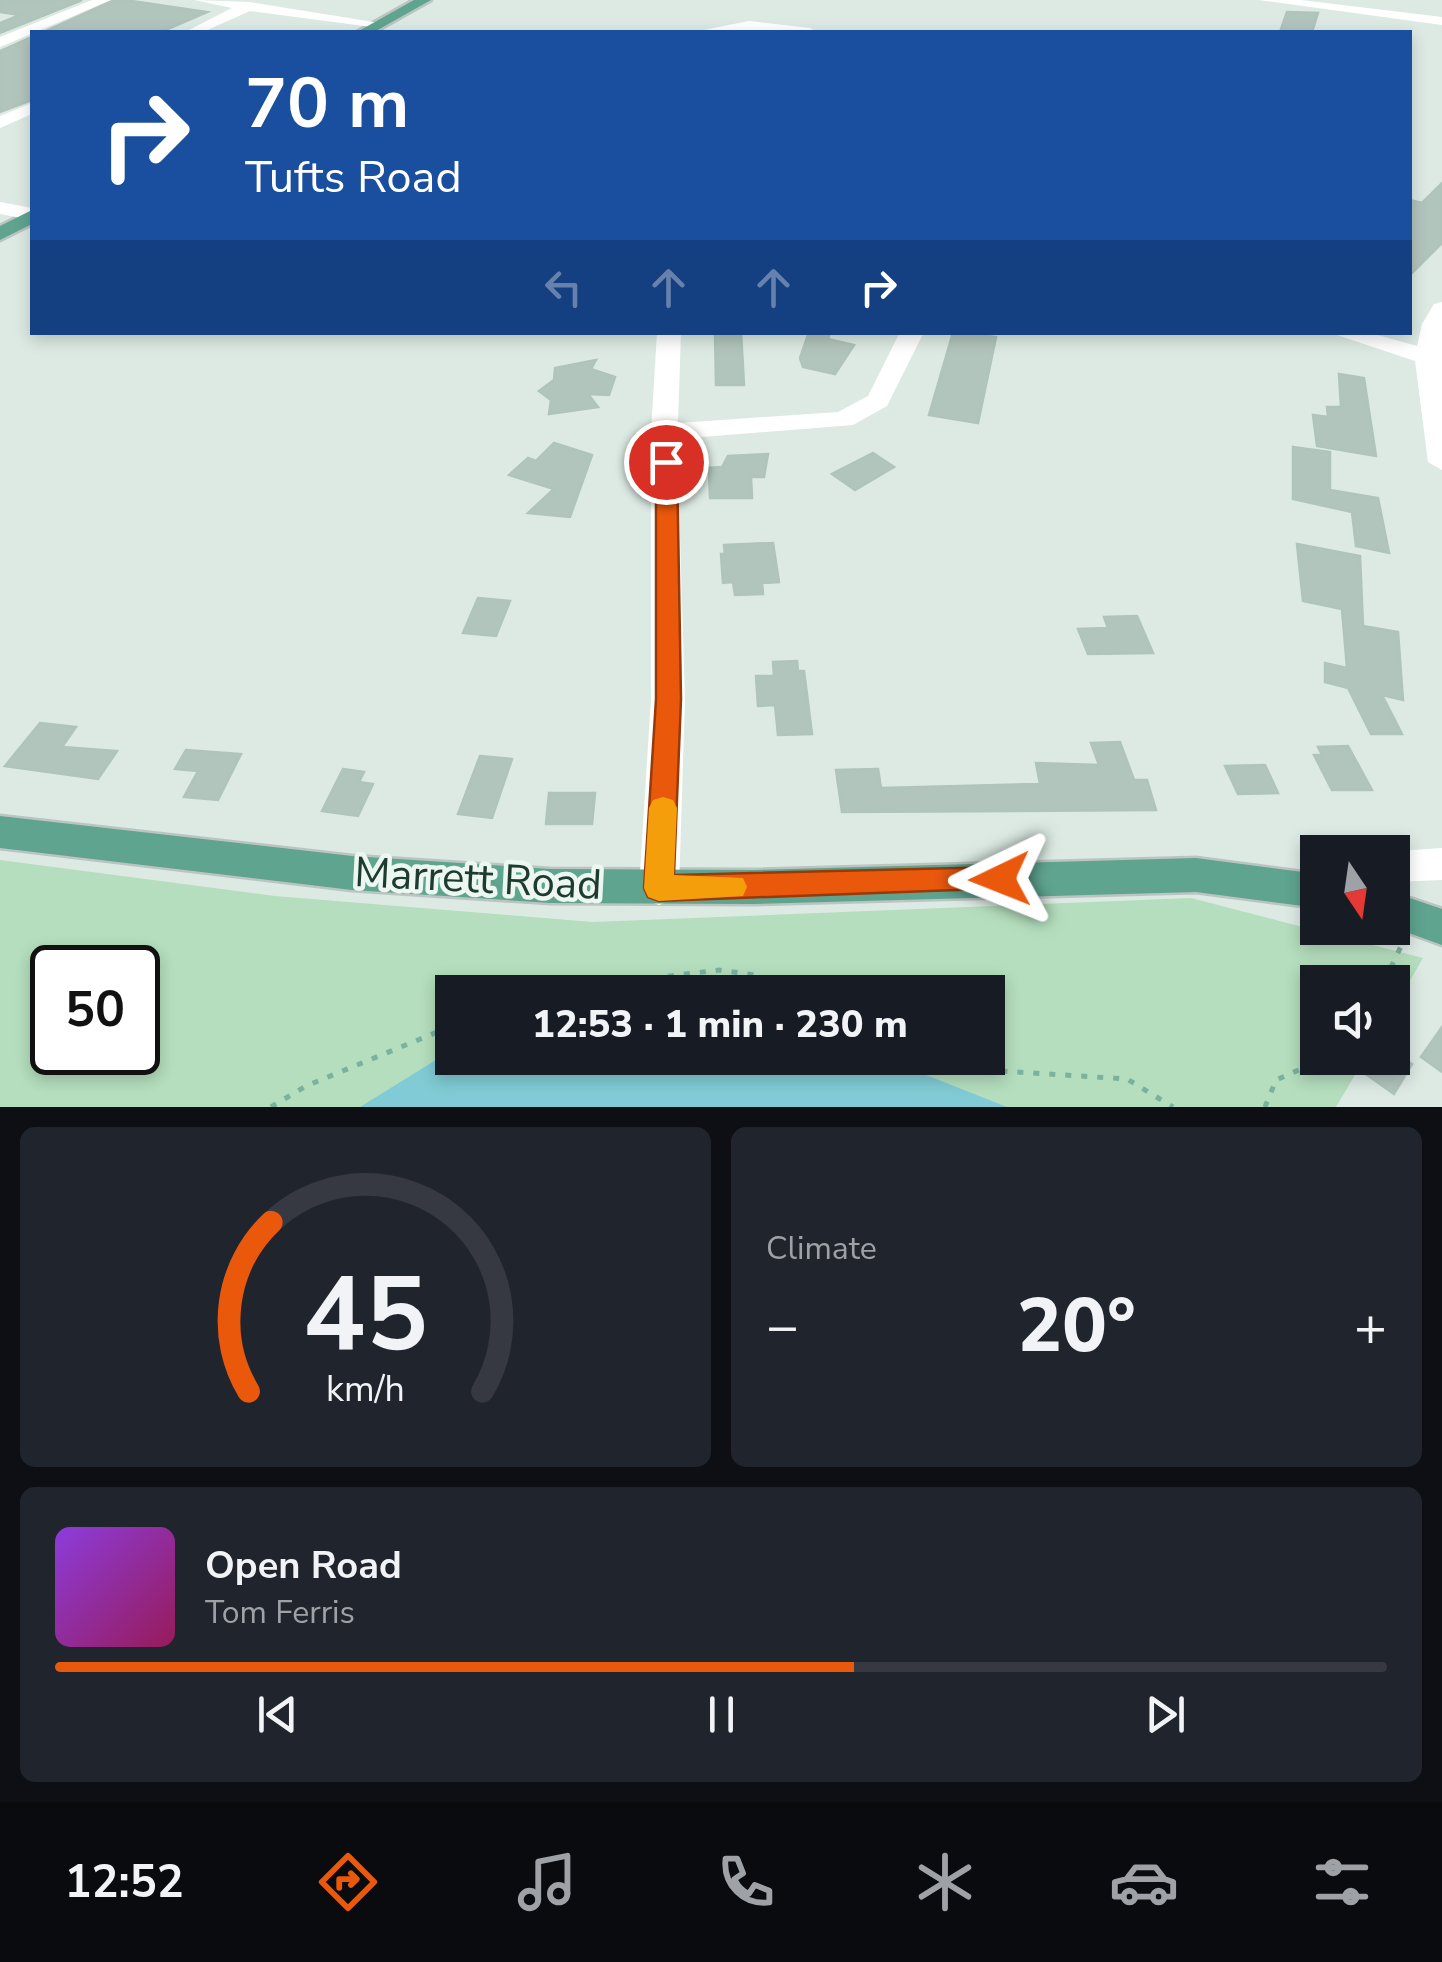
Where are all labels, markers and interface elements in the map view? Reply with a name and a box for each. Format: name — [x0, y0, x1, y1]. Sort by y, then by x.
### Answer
text: 70 m — [245, 56, 409, 152]
icon: right — [80, 70, 210, 200]
text: Tufts Road — [245, 147, 462, 208]
icon: left — [536, 260, 591, 315]
icon: ahead — [641, 260, 696, 315]
icon: ahead — [746, 260, 801, 315]
icon: right — [851, 260, 906, 315]
pin — [624, 420, 709, 505]
icon: arrive — [639, 435, 694, 490]
position arrow — [948, 827, 1052, 931]
north arrow — [1300, 835, 1410, 945]
map controls — [1300, 835, 1410, 1075]
street label: Marrett Road — [353, 844, 603, 914]
speed limit sign: 50 — [30, 945, 160, 1075]
button: sound — [1300, 965, 1410, 1075]
text: 12:53 · 1 min · 230 m — [532, 999, 908, 1050]
text: Climate — [766, 1227, 877, 1270]
text: 45 — [303, 1244, 428, 1386]
text: 20° — [1017, 1275, 1136, 1377]
text: − — [766, 1289, 799, 1364]
text: + — [1354, 1289, 1387, 1364]
text: km/h — [326, 1365, 405, 1414]
text: Open Road — [205, 1540, 402, 1591]
text: Tom Ferris — [205, 1591, 355, 1634]
icon: previous — [250, 1687, 305, 1742]
icon: pause — [694, 1687, 749, 1742]
icon: next — [1138, 1687, 1193, 1742]
icon: directions — [313, 1847, 383, 1917]
icon: music — [512, 1847, 582, 1917]
icon: phone — [711, 1847, 781, 1917]
icon: climate — [910, 1847, 980, 1917]
icon: car — [1109, 1847, 1179, 1917]
icon: filters — [1307, 1847, 1377, 1917]
text: 12:52 — [64, 1852, 184, 1913]

